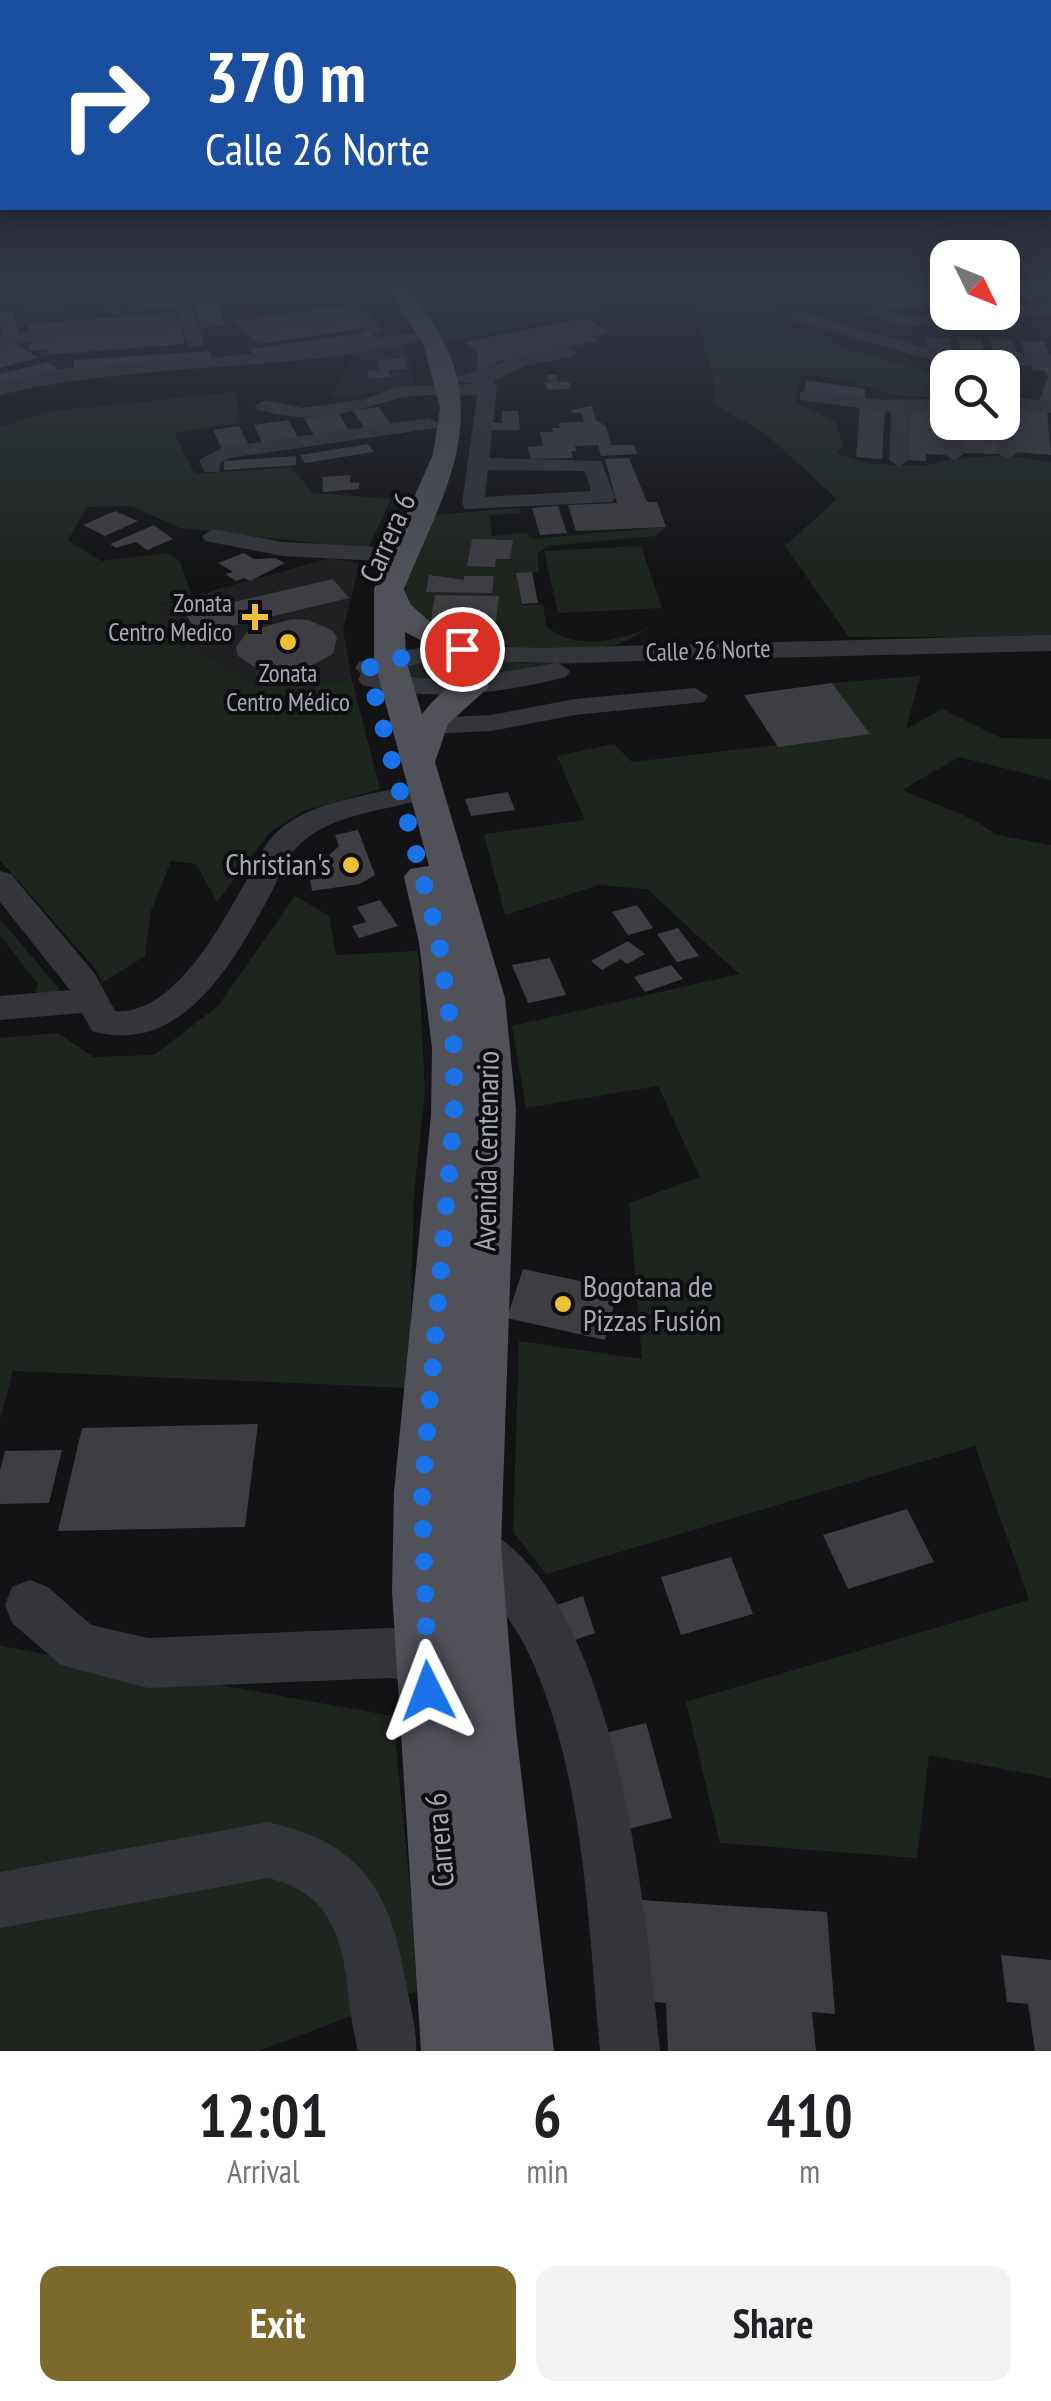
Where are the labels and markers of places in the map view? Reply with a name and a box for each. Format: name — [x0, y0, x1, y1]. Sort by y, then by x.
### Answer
place label: Zonata Centro Medico — [108, 587, 232, 648]
marker: Zonata Centro Medico — [242, 604, 268, 630]
pin — [420, 607, 505, 692]
marker: Zonata Centro Médico — [277, 631, 299, 653]
place label: Zonata Centro Médico — [226, 657, 350, 718]
place label: Christian's — [225, 844, 331, 883]
marker: Christian's — [340, 854, 362, 876]
place label: Bogotana de Pizzas Fusión — [583, 1266, 721, 1339]
marker: Bogotana de Pizzas Fusión — [552, 1293, 574, 1315]

